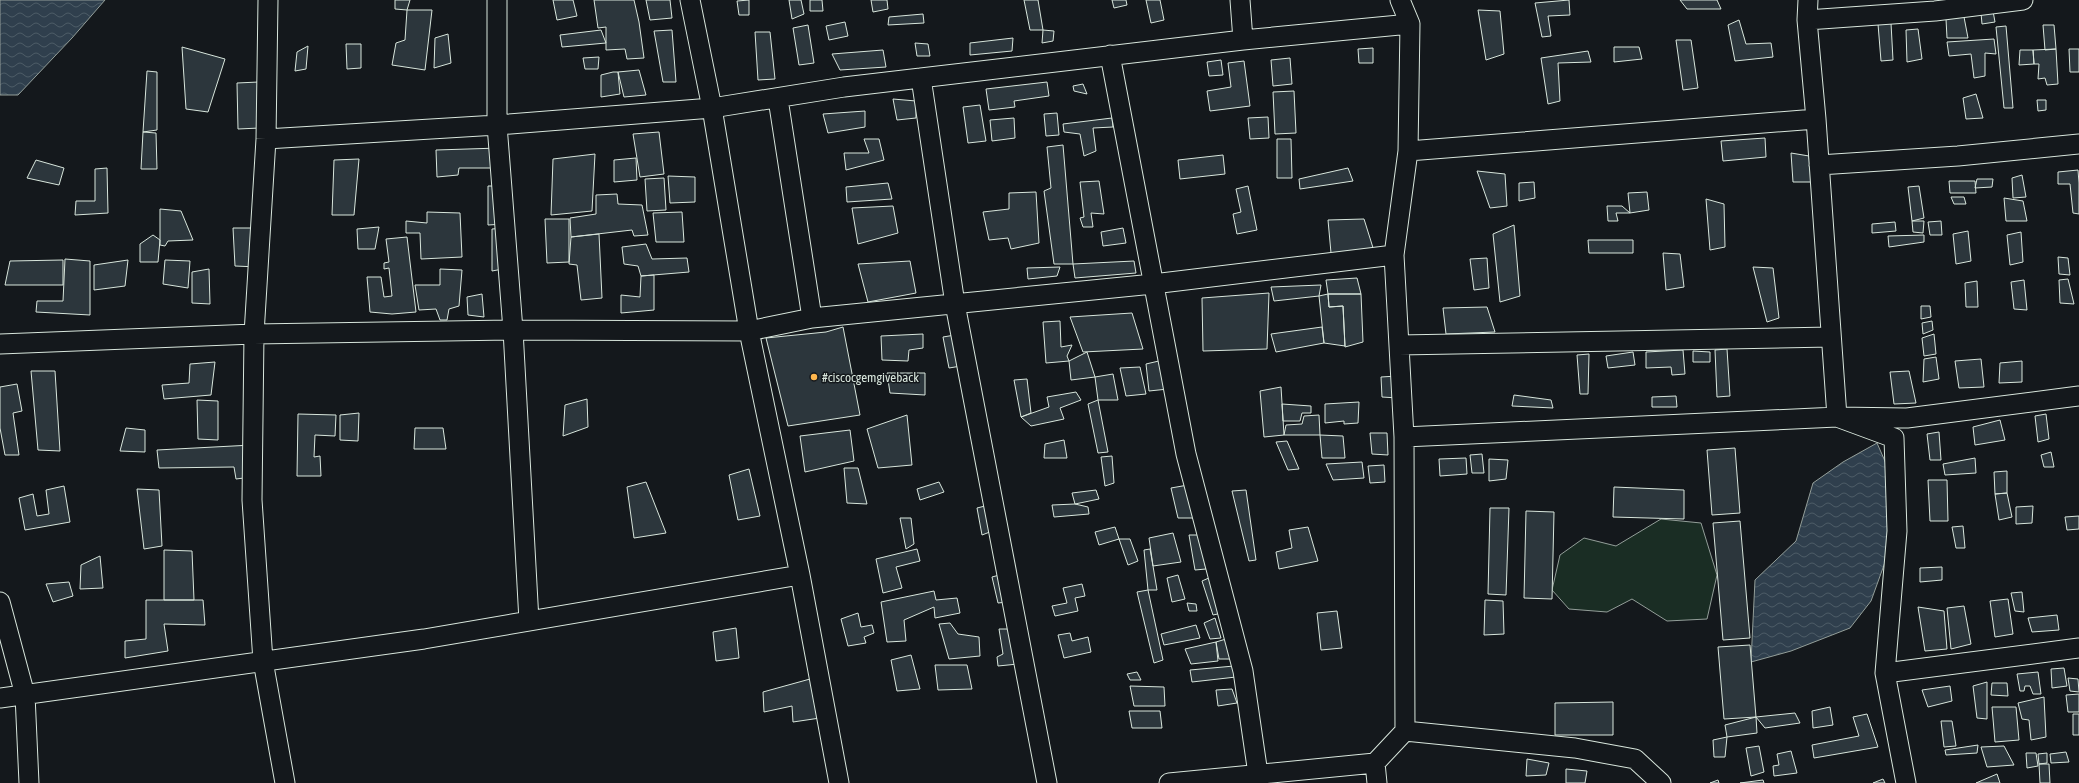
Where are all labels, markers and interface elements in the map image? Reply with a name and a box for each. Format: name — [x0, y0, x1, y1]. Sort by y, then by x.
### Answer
place label: #ciscocgemgiveback — [822, 370, 919, 385]
marker: #ciscocgemgiveback — [809, 372, 819, 382]

